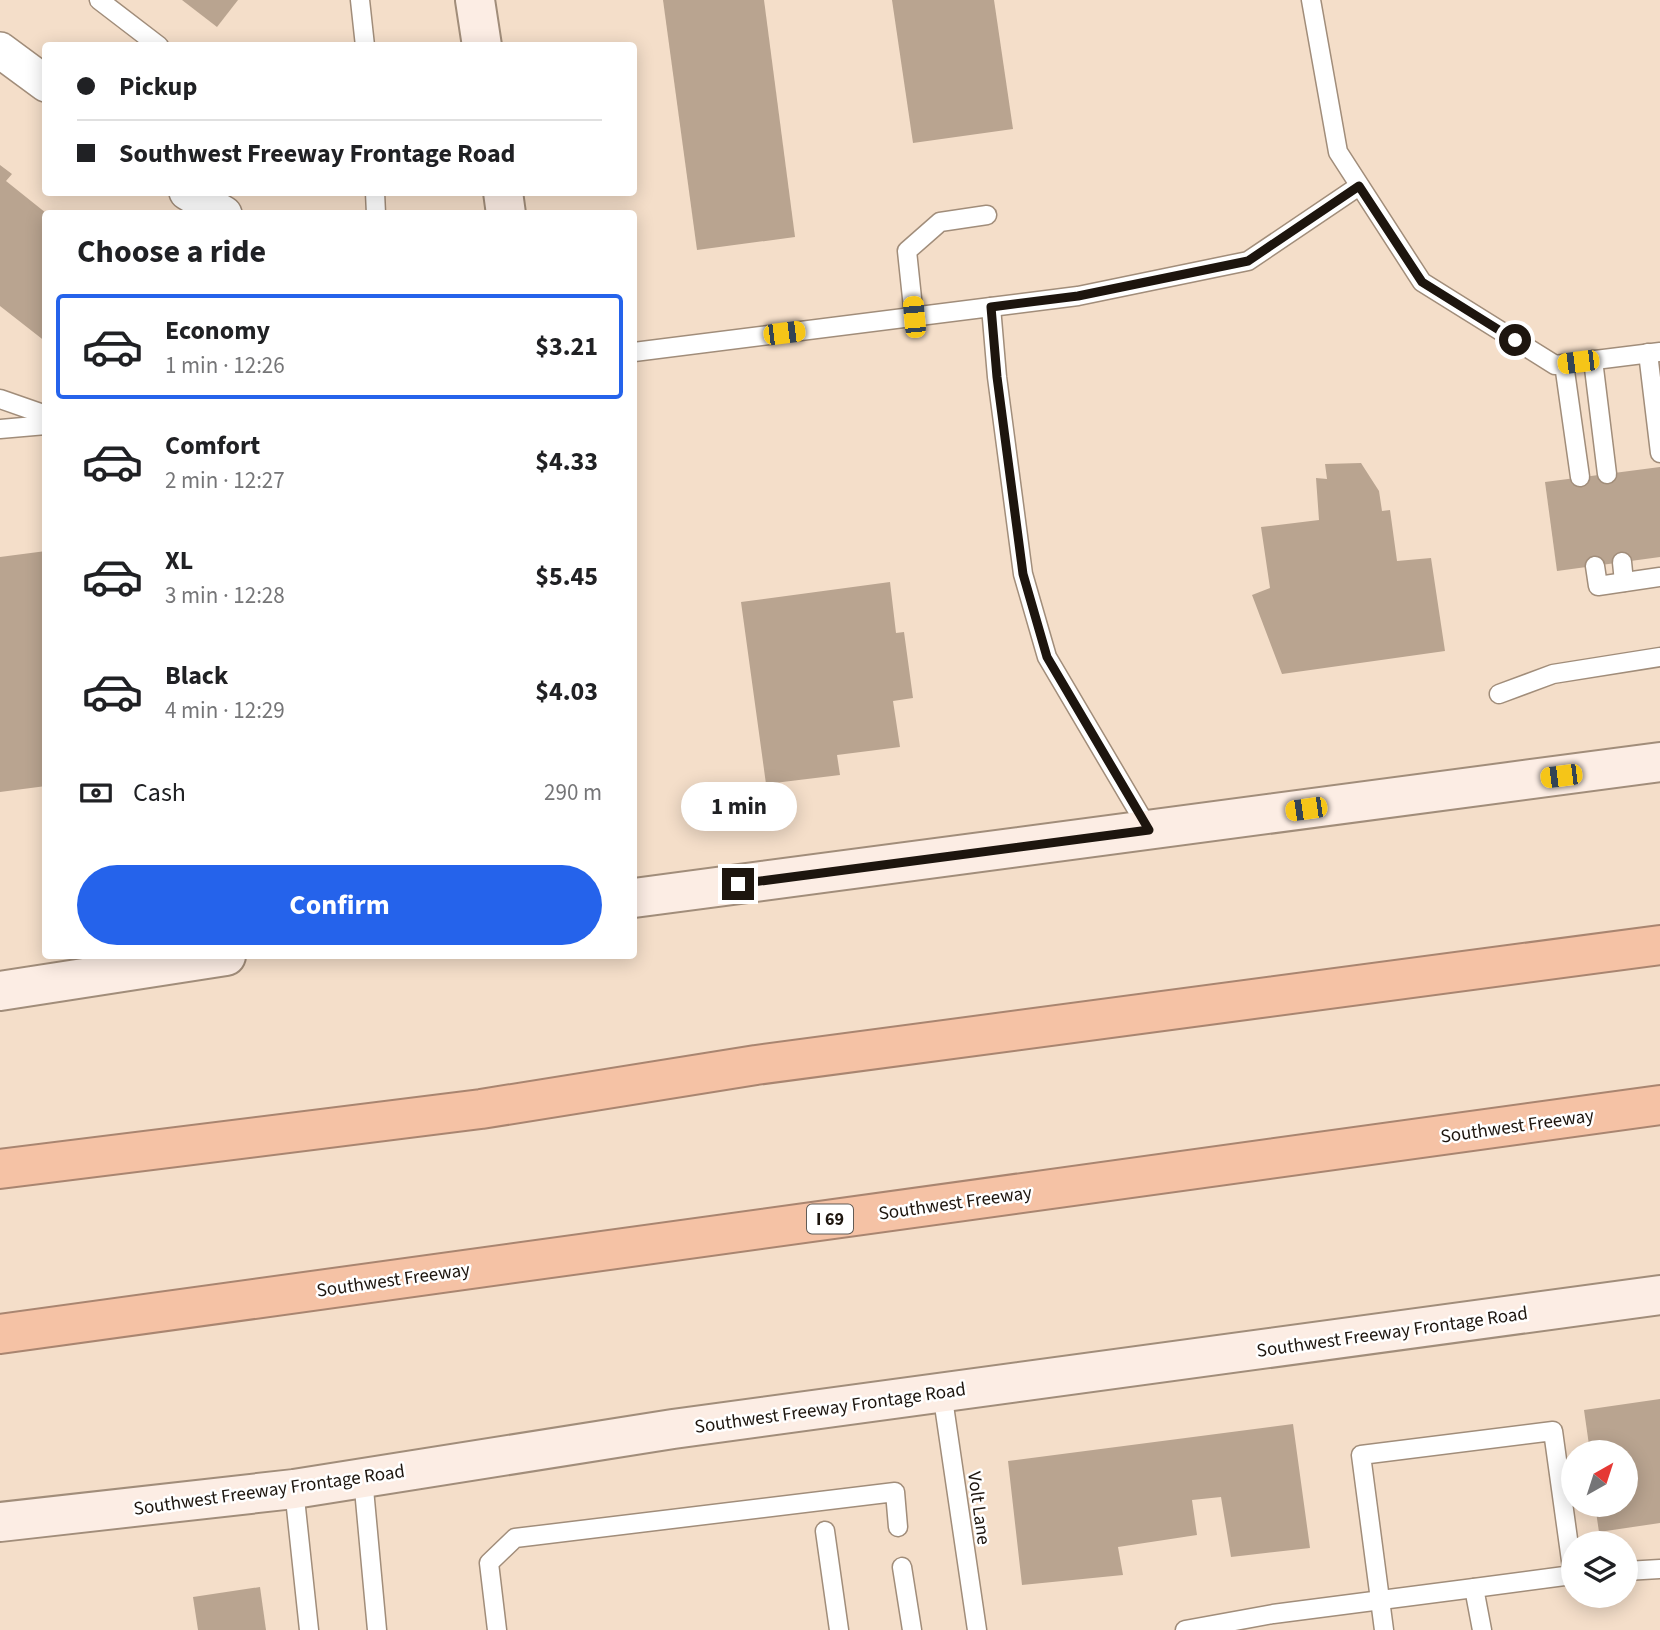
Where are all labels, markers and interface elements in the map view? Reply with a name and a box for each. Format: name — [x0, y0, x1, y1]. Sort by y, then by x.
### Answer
text: Pickup — [119, 68, 197, 105]
text: Southwest Freeway Frontage Road — [119, 135, 516, 172]
text: Choose a ride — [77, 229, 266, 275]
car — [902, 295, 927, 339]
text: Economy — [165, 312, 270, 349]
icon: car — [81, 315, 144, 378]
car — [762, 320, 807, 346]
route start — [1499, 324, 1531, 356]
text: $3.21 — [535, 328, 598, 365]
text: 1 min · 12:26 — [165, 349, 285, 382]
car — [1556, 349, 1601, 375]
text: Comfort — [165, 427, 260, 464]
icon: car — [81, 430, 144, 493]
text: $4.33 — [535, 443, 598, 480]
text: 2 min · 12:27 — [165, 464, 285, 497]
text: XL — [165, 542, 193, 579]
icon: car — [81, 545, 144, 608]
text: $5.45 — [535, 558, 598, 595]
text: 3 min · 12:28 — [165, 579, 285, 612]
text: Black — [165, 657, 228, 694]
icon: car — [81, 660, 144, 723]
text: $4.03 — [535, 673, 598, 710]
text: 4 min · 12:29 — [165, 694, 285, 727]
car — [1539, 763, 1584, 789]
icon: cash — [77, 774, 115, 812]
text: Cash — [133, 774, 186, 811]
text: 290 m — [544, 776, 602, 809]
callout: 1 min — [680, 782, 796, 832]
text: 1 min — [711, 790, 767, 823]
car — [1284, 796, 1329, 822]
button: Confirm — [77, 865, 602, 945]
route end — [722, 868, 754, 900]
street label: Southwest Freeway — [1439, 1102, 1596, 1151]
street label: Southwest Freeway — [877, 1179, 1034, 1228]
road number: I 69 — [807, 1204, 853, 1234]
street label: Southwest Freeway — [315, 1256, 472, 1305]
street label: Southwest Freeway Frontage Road — [1255, 1300, 1529, 1365]
street label: Southwest Freeway Frontage Road — [693, 1376, 967, 1441]
north arrow — [1561, 1440, 1638, 1517]
map controls — [1561, 1440, 1638, 1608]
street label: Southwest Freeway Frontage Road — [132, 1458, 406, 1523]
street label: Volt Lane — [960, 1470, 997, 1546]
button: layers — [1561, 1531, 1638, 1608]

